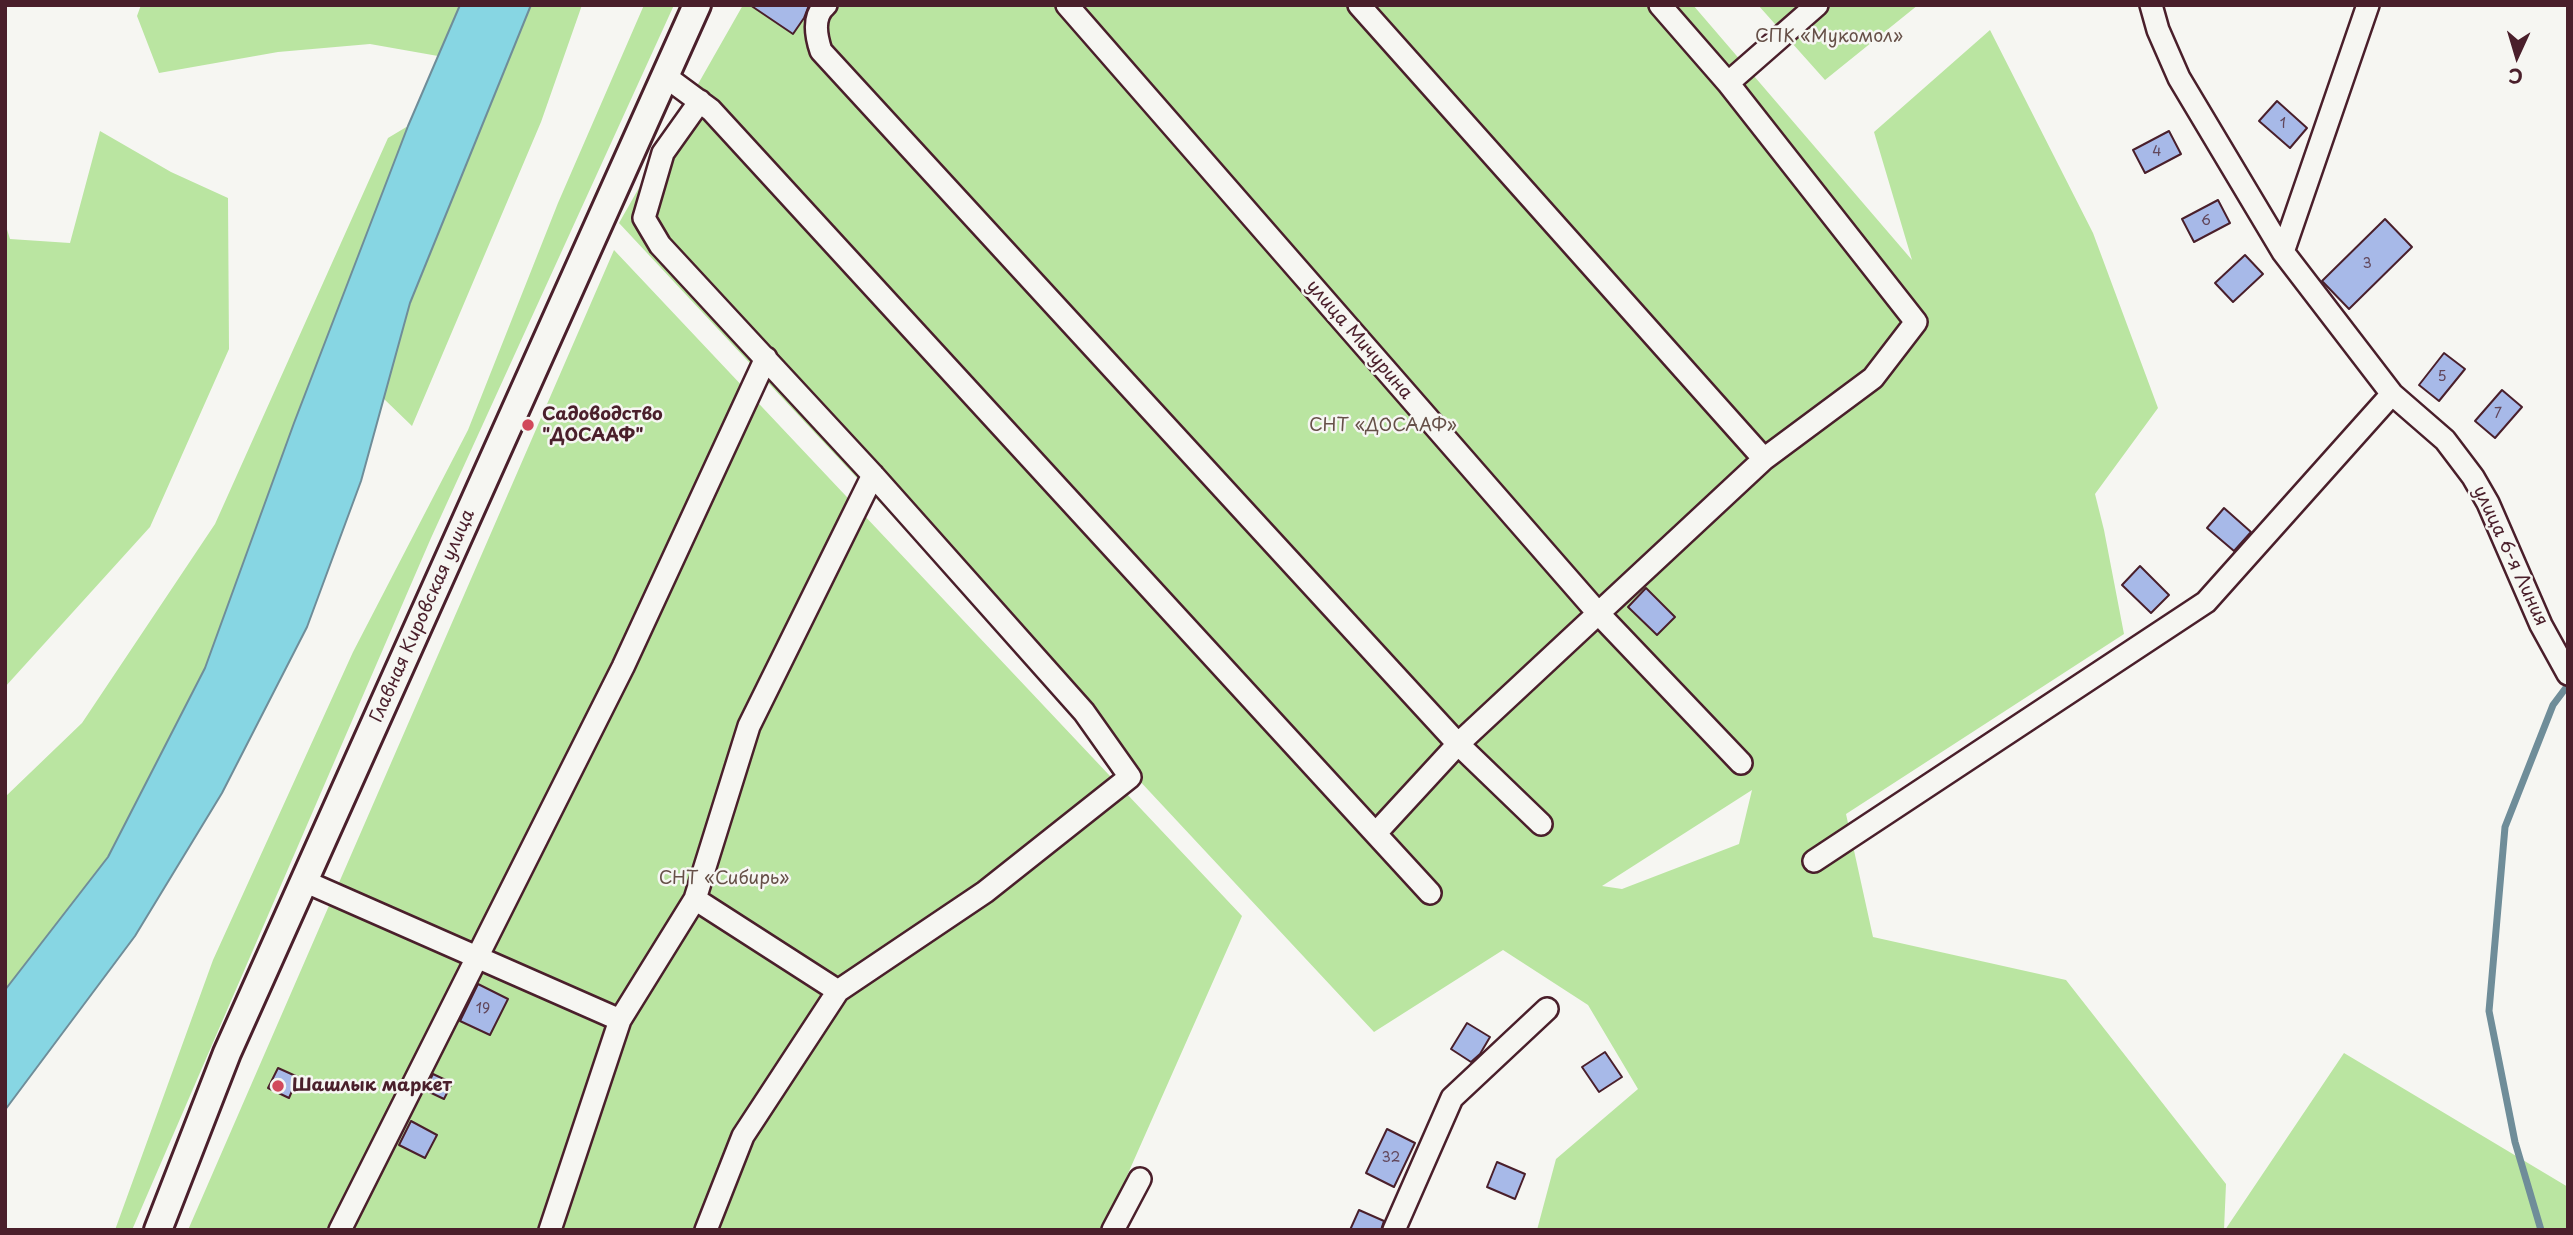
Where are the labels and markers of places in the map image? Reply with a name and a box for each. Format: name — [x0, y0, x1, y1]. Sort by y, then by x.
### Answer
place label: Садоводство "ДОСААФ" — [542, 404, 663, 446]
marker: Садоводство "ДОСААФ" — [520, 417, 536, 433]
place label: Шашлык маркет — [292, 1075, 452, 1097]
marker: Шашлык маркет — [270, 1078, 286, 1094]

